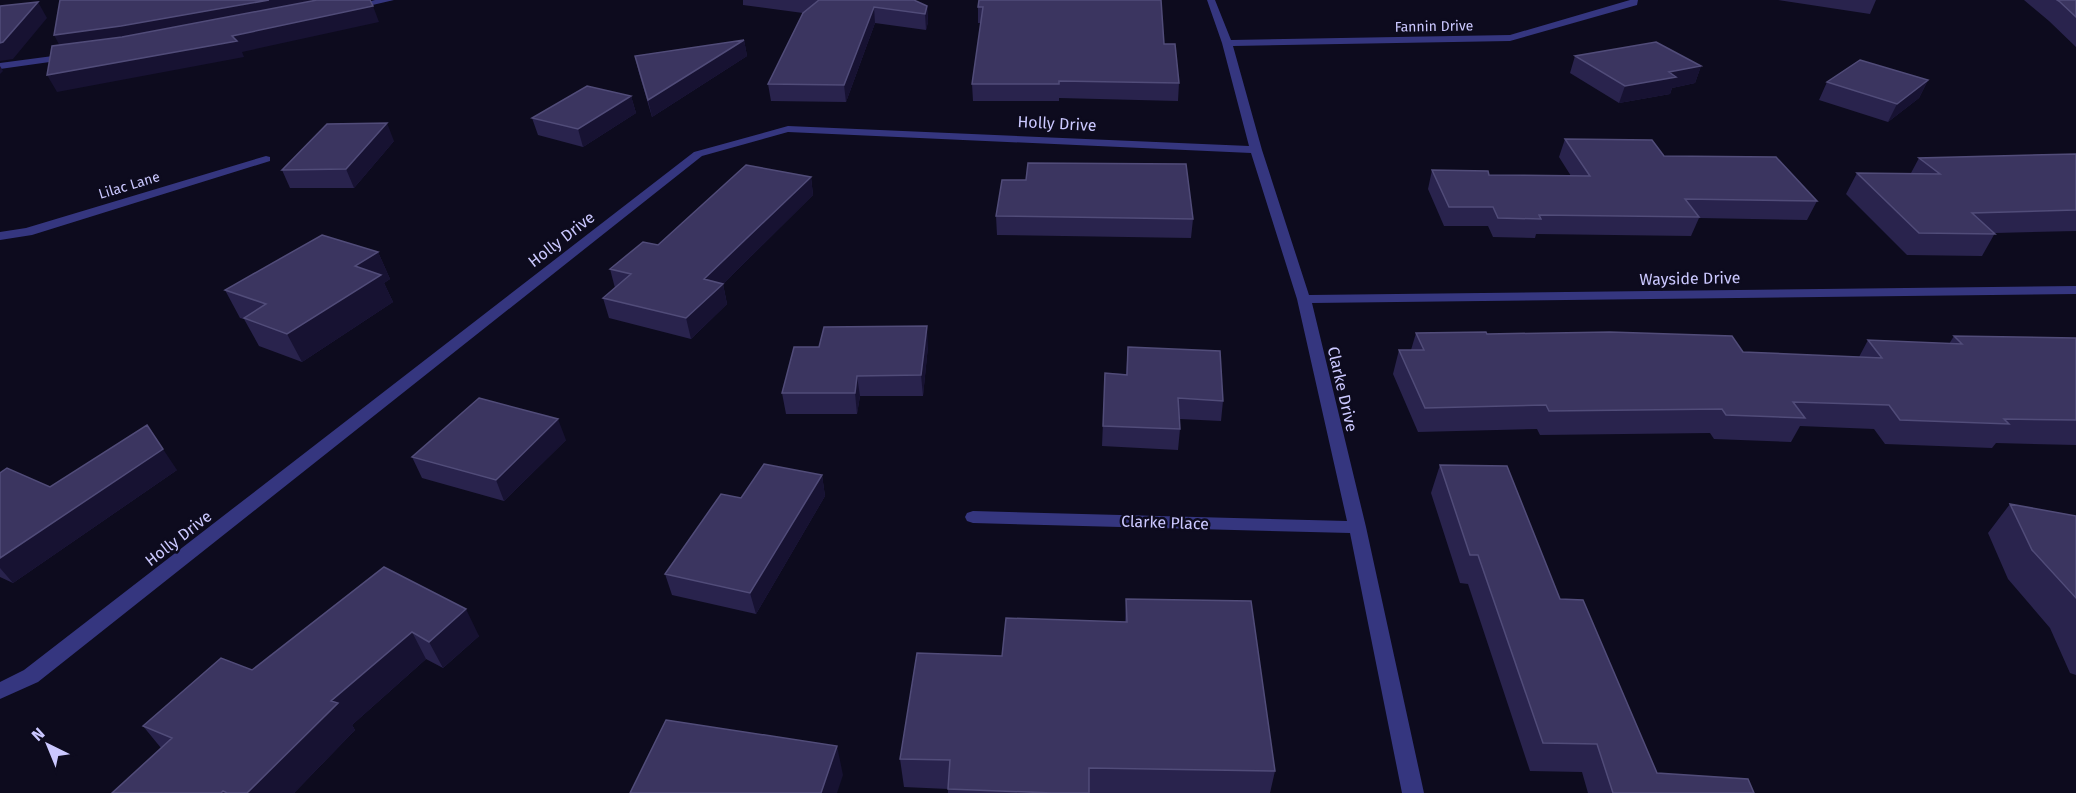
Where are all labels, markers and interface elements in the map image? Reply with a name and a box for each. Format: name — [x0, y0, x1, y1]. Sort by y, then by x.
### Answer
street label: Fannin Drive — [1394, 17, 1474, 36]
street label: Holly Drive — [1017, 112, 1097, 135]
street label: Lilac Lane — [96, 168, 162, 203]
street label: Holly Drive — [524, 208, 598, 271]
street label: Wayside Drive — [1639, 268, 1741, 289]
street label: Clarke Drive — [1323, 345, 1362, 434]
street label: Holly Drive — [141, 507, 215, 570]
street label: Clarke Place — [1121, 511, 1209, 534]
north arrow — [18, 715, 78, 775]
text: N — [28, 724, 48, 745]

